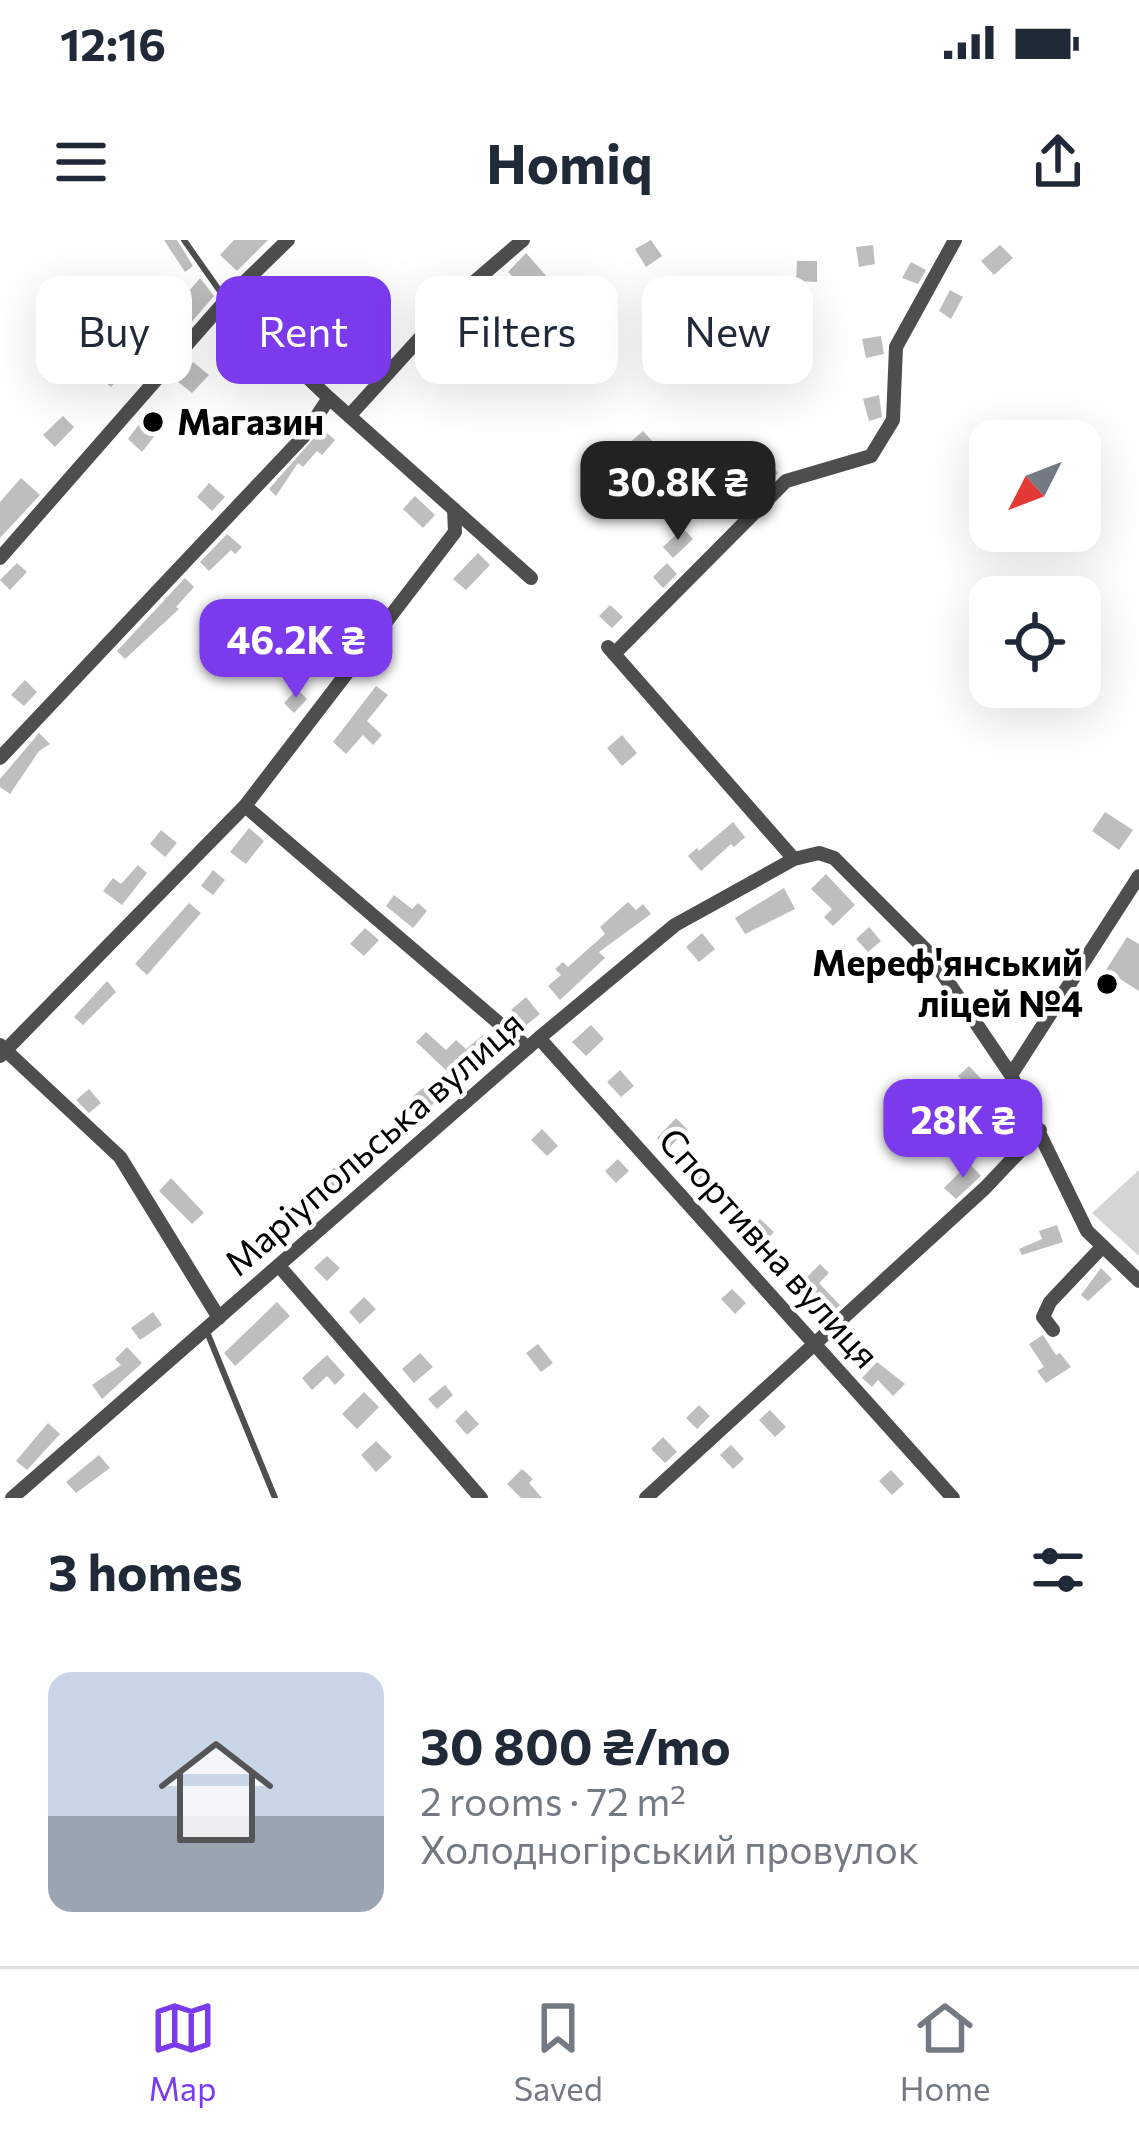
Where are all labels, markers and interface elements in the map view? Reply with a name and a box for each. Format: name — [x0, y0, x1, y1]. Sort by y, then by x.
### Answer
text: 12:16 — [60, 15, 166, 70]
icon: menu — [48, 129, 114, 195]
text: Homiq — [486, 129, 653, 195]
icon: share — [1025, 129, 1091, 195]
chip: Buy — [36, 276, 192, 384]
chip: Rent — [216, 276, 391, 384]
chip: Filters — [415, 276, 618, 384]
chip: New — [642, 276, 813, 384]
place label: Магазин — [177, 398, 324, 442]
marker: Магазин — [140, 409, 166, 435]
north arrow — [969, 420, 1101, 552]
map controls — [969, 420, 1101, 708]
pin: 30.8K ₴ — [567, 441, 789, 543]
text: 30.8K ₴ — [607, 456, 749, 504]
button: locate — [969, 576, 1101, 708]
pin: 46.2K ₴ — [185, 599, 407, 701]
text: 46.2K ₴ — [226, 614, 366, 662]
place label: Мереф'янський ліцей №4 — [812, 939, 1083, 1024]
marker: Мереф'янський ліцей №4 — [1094, 971, 1120, 997]
street label: Маріупольська вулиця — [214, 1000, 531, 1283]
pin: 28K ₴ — [879, 1079, 1047, 1181]
text: 28K ₴ — [910, 1094, 1016, 1142]
street label: Спортивна вулиця — [651, 1118, 890, 1376]
icon: filters — [1025, 1537, 1091, 1603]
text: 3 homes — [48, 1539, 243, 1602]
text: 30 800 ₴/mo — [420, 1713, 731, 1776]
icon: home — [144, 1720, 288, 1864]
text: 2 rooms · 72 m² — [420, 1776, 686, 1824]
text: Холодногірський провулок — [420, 1824, 919, 1872]
tab: Map — [149, 1995, 217, 2108]
tab: Saved — [514, 1995, 603, 2108]
tab: Home — [900, 1995, 990, 2108]

